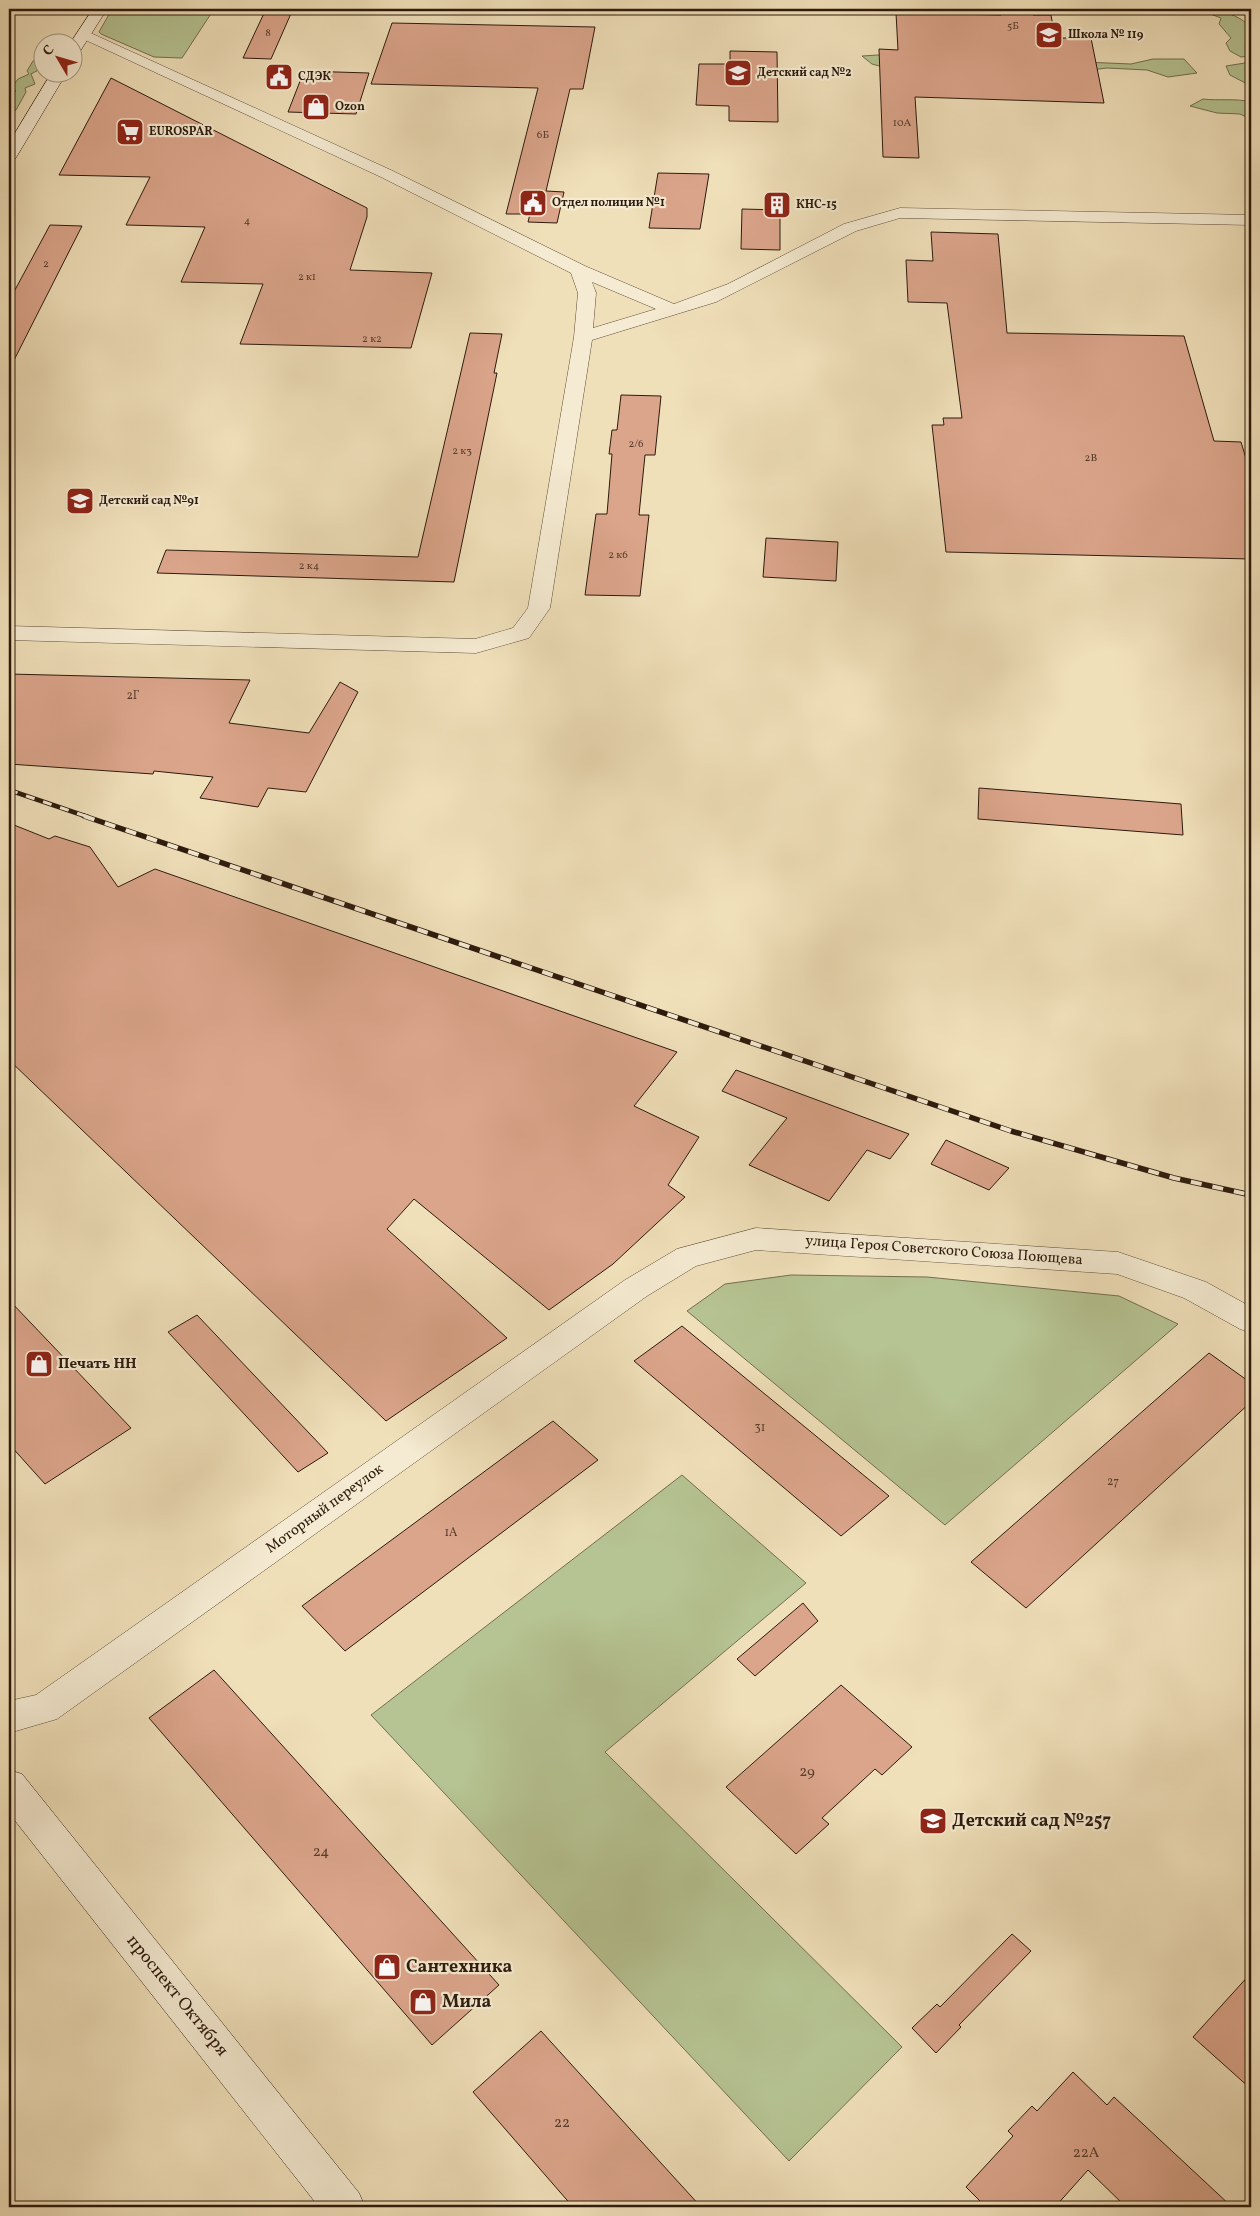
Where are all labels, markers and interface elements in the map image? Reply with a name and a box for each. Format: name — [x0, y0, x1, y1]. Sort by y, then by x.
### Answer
house number: 5Б — [1007, 19, 1019, 34]
school or university icon: Школа № 119 — [1034, 20, 1064, 50]
house number: 8 — [265, 26, 271, 41]
place label: Школа № 119 — [1068, 27, 1144, 43]
north arrow — [32, 32, 82, 82]
text: С — [39, 42, 59, 60]
school or university icon: Детский сад №2 — [723, 58, 753, 88]
public building icon: СДЭК — [264, 62, 294, 92]
place label: Детский сад №2 — [757, 65, 852, 81]
place label: СДЭК — [298, 69, 331, 85]
shop icon: Ozon — [301, 92, 331, 122]
place label: Ozon — [335, 99, 365, 115]
house number: 10А — [893, 116, 912, 131]
supermarket icon: EUROSPAR — [115, 117, 145, 147]
place label: EUROSPAR — [149, 124, 213, 140]
house number: 6Б — [537, 128, 549, 143]
public building icon: Отдел полиции №1 — [518, 188, 548, 218]
building icon: КНС-15 — [762, 190, 792, 220]
place label: Отдел полиции №1 — [552, 195, 665, 211]
place label: КНС-15 — [796, 197, 837, 213]
house number: 4 — [244, 214, 251, 229]
house number: 2 — [43, 257, 49, 272]
house number: 2 к1 — [298, 270, 316, 285]
house number: 2 к2 — [362, 332, 382, 347]
house number: 2/6 — [628, 437, 644, 452]
house number: 2 к3 — [452, 444, 472, 459]
house number: 2В — [1085, 451, 1098, 466]
school or university icon: Детский сад №91 — [65, 486, 95, 516]
place label: Детский сад №91 — [99, 493, 199, 509]
house number: 2 к6 — [608, 548, 628, 563]
house number: 2 к4 — [299, 559, 320, 574]
house number: 2Г — [126, 688, 140, 704]
street label: улица Героя Советского Союза Поющева — [805, 1231, 1083, 1271]
shop icon: Печать НН — [24, 1349, 54, 1379]
place label: Печать НН — [58, 1354, 137, 1375]
house number: 31 — [755, 1420, 765, 1436]
street label: Моторный переулок — [262, 1459, 388, 1559]
house number: 27 — [1107, 1474, 1119, 1490]
house number: 1А — [444, 1525, 458, 1541]
house number: 29 — [799, 1762, 815, 1783]
school or university icon: Детский сад №257 — [918, 1806, 948, 1836]
place label: Детский сад №257 — [952, 1809, 1111, 1834]
house number: 24 — [313, 1842, 329, 1863]
street label: проспект Октября — [120, 1930, 234, 2062]
shop icon: Сантехника — [372, 1952, 402, 1982]
place label: Сантехника — [406, 1955, 512, 1980]
shop icon: Мила — [408, 1987, 438, 2017]
place label: Мила — [442, 1990, 492, 2015]
house number: 22 — [554, 2113, 570, 2134]
house number: 22А — [1073, 2143, 1100, 2164]

